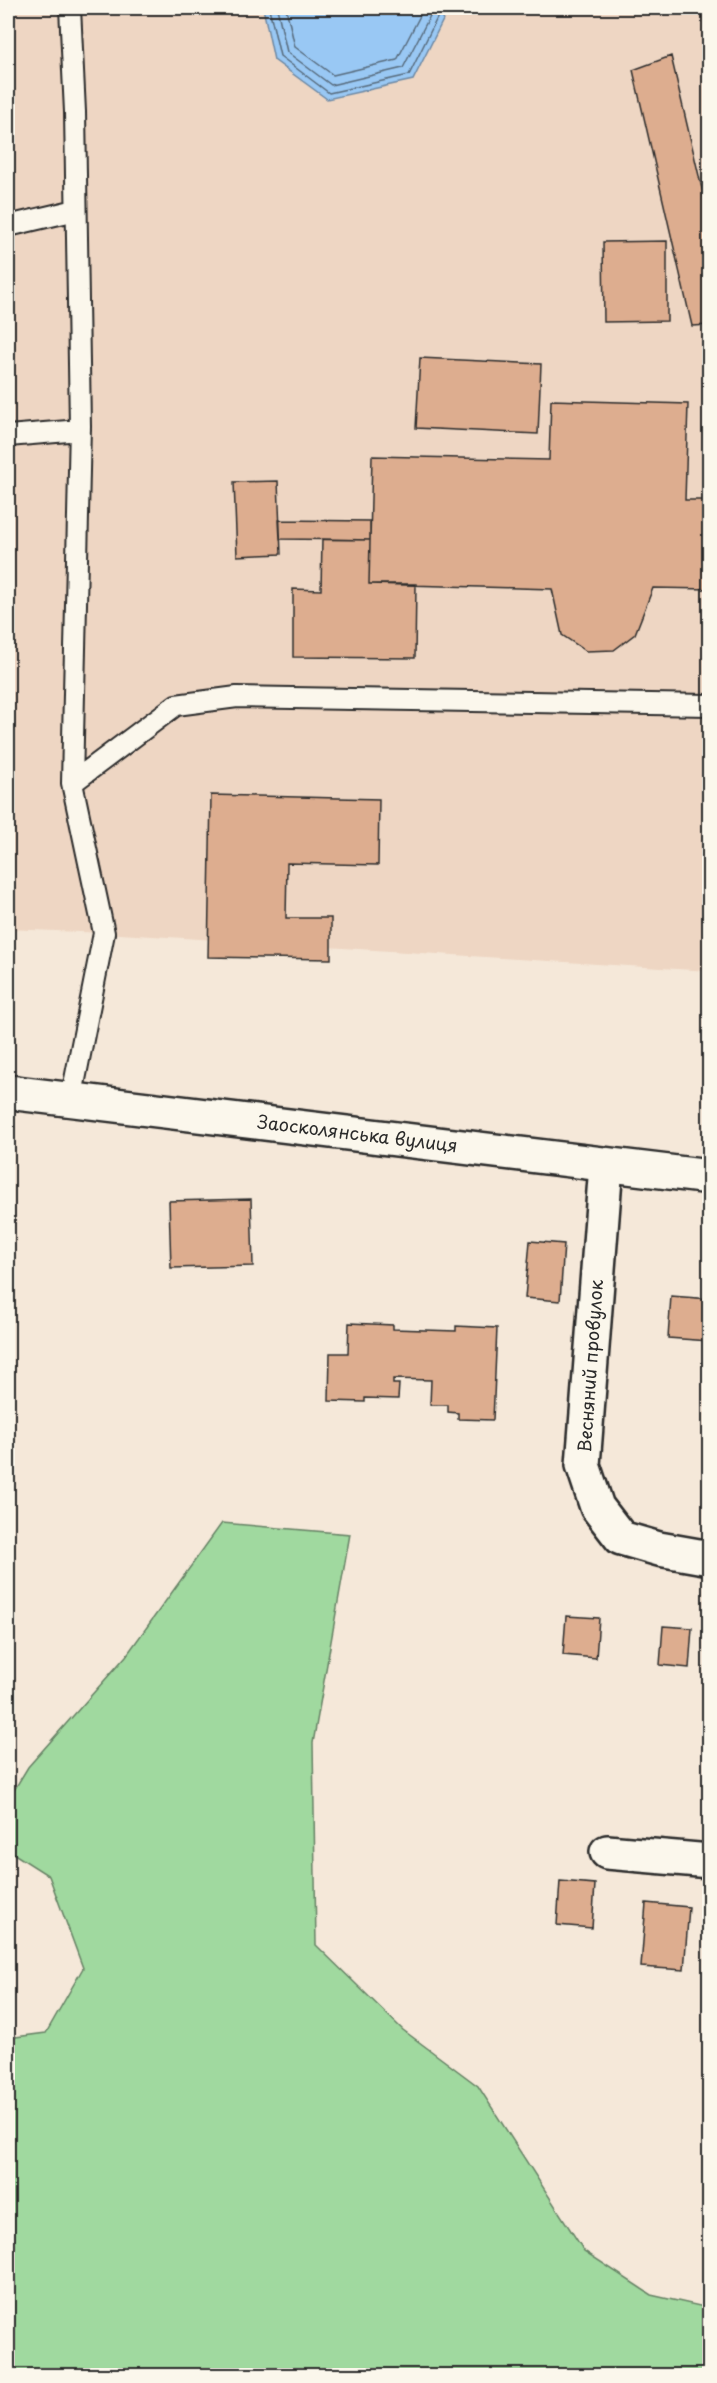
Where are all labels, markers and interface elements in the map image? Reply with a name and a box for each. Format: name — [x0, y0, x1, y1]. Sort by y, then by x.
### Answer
street label: Заосколянська вулиця — [256, 1107, 459, 1158]
street label: Весняний провулок — [570, 1278, 609, 1453]

